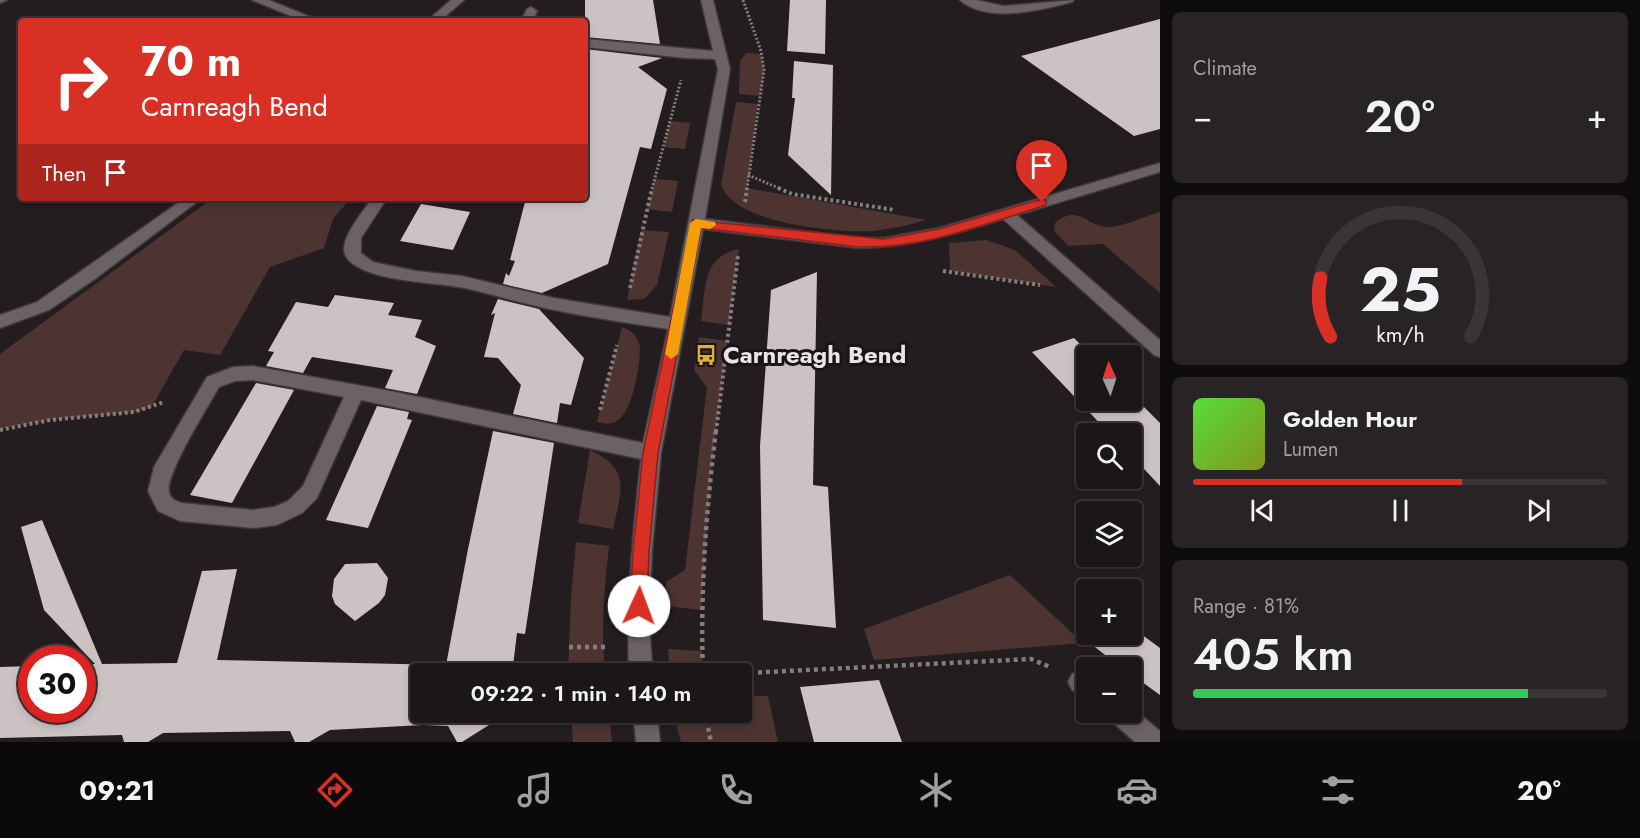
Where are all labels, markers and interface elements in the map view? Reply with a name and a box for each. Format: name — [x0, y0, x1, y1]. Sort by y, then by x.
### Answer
text: 70 m — [141, 31, 241, 92]
icon: right — [42, 42, 120, 120]
text: Climate — [1193, 54, 1257, 83]
text: 20° — [1364, 84, 1435, 149]
text: Carnreagh Bend — [141, 87, 328, 126]
text: − — [1193, 93, 1212, 140]
text: + — [1587, 93, 1607, 140]
pin — [1016, 140, 1067, 202]
icon: arrive — [1025, 149, 1058, 182]
icon: arrive — [99, 156, 132, 189]
text: Then — [42, 157, 87, 189]
text: 25 — [1359, 244, 1441, 334]
text: km/h — [1376, 319, 1424, 350]
place label: Carnreagh Bend — [723, 337, 906, 372]
bus stop icon: Carnreagh Bend — [694, 343, 718, 367]
north arrow — [1076, 345, 1142, 411]
map controls — [1076, 345, 1142, 723]
text: Golden Hour — [1283, 403, 1417, 435]
button: search — [1076, 423, 1142, 489]
text: Lumen — [1283, 435, 1339, 464]
icon: previous — [1246, 494, 1279, 527]
icon: pause — [1384, 494, 1417, 527]
icon: next — [1522, 494, 1555, 527]
button: layers — [1076, 501, 1142, 567]
position arrow — [607, 574, 671, 638]
button: + — [1076, 579, 1142, 645]
text: Range · 81% — [1193, 592, 1299, 621]
text: 405 km — [1193, 622, 1354, 687]
speed limit sign: 30 — [18, 645, 96, 723]
button: − — [1076, 657, 1142, 723]
text: 09:22 · 1 min · 140 m — [471, 677, 691, 709]
icon: directions — [314, 769, 356, 811]
icon: music — [514, 769, 556, 811]
icon: phone — [715, 769, 757, 811]
icon: climate — [915, 769, 957, 811]
icon: car — [1116, 769, 1158, 811]
icon: filters — [1317, 769, 1359, 811]
text: 09:21 — [79, 771, 155, 810]
text: 20° — [1517, 771, 1561, 810]

